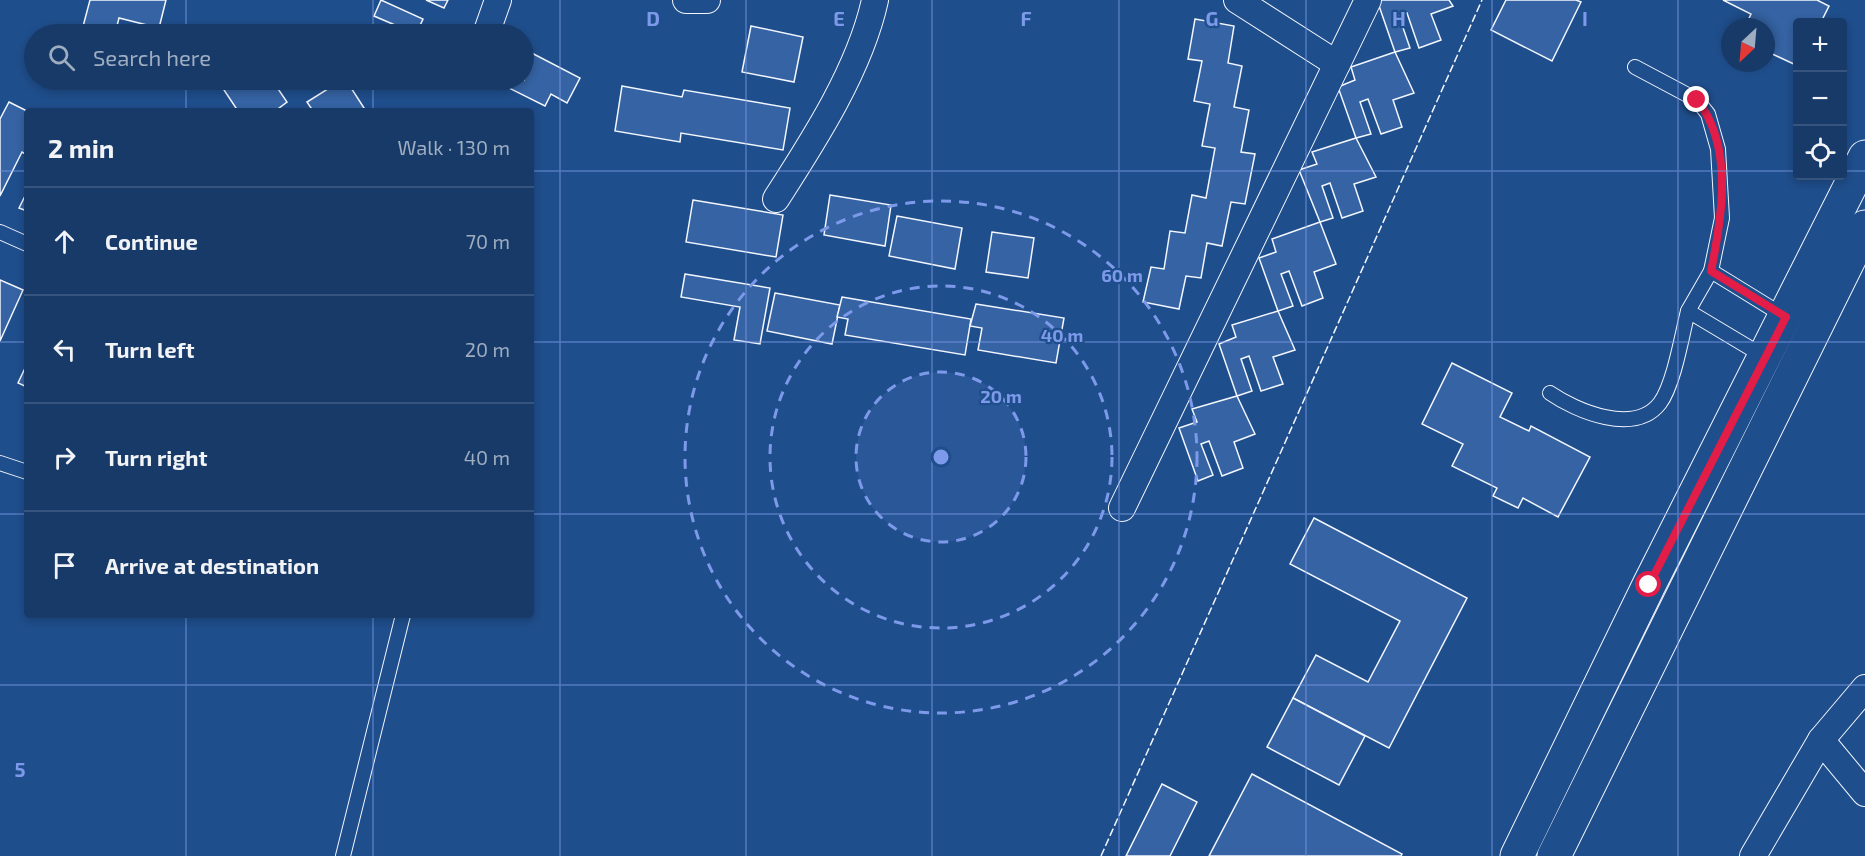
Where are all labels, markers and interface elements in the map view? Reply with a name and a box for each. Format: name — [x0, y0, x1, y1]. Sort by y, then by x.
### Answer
text: D — [646, 6, 660, 30]
text: E — [833, 6, 845, 30]
text: F — [1020, 6, 1032, 30]
text: G — [1206, 6, 1218, 30]
text: H — [1392, 6, 1406, 30]
text: I — [1582, 6, 1588, 30]
north arrow — [1721, 18, 1775, 72]
map controls — [1793, 18, 1847, 180]
button: + — [1793, 18, 1847, 72]
search box — [24, 24, 534, 90]
icon: search — [45, 41, 78, 74]
text: Search here — [93, 44, 211, 70]
button: − — [1793, 72, 1847, 126]
route end — [1683, 86, 1709, 112]
button: locate — [1793, 126, 1847, 180]
text: 2 min — [48, 132, 114, 163]
text: Walk · 130 m — [398, 135, 510, 159]
icon: ahead — [48, 225, 81, 258]
text: Continue — [105, 228, 198, 254]
text: 70 m — [466, 229, 510, 253]
text: 60 m — [1101, 264, 1143, 286]
text: 40 m — [1041, 324, 1083, 346]
icon: left — [48, 333, 81, 366]
text: Turn left — [105, 336, 194, 362]
text: 20 m — [465, 337, 510, 361]
text: 20 m — [980, 385, 1022, 407]
icon: right — [48, 441, 81, 474]
text: Turn right — [105, 444, 207, 470]
text: 40 m — [464, 445, 510, 469]
centre of rings — [931, 447, 951, 467]
icon: arrive — [48, 549, 81, 582]
text: Arrive at destination — [105, 552, 319, 578]
route start — [1635, 571, 1661, 597]
text: 5 — [14, 757, 26, 781]

